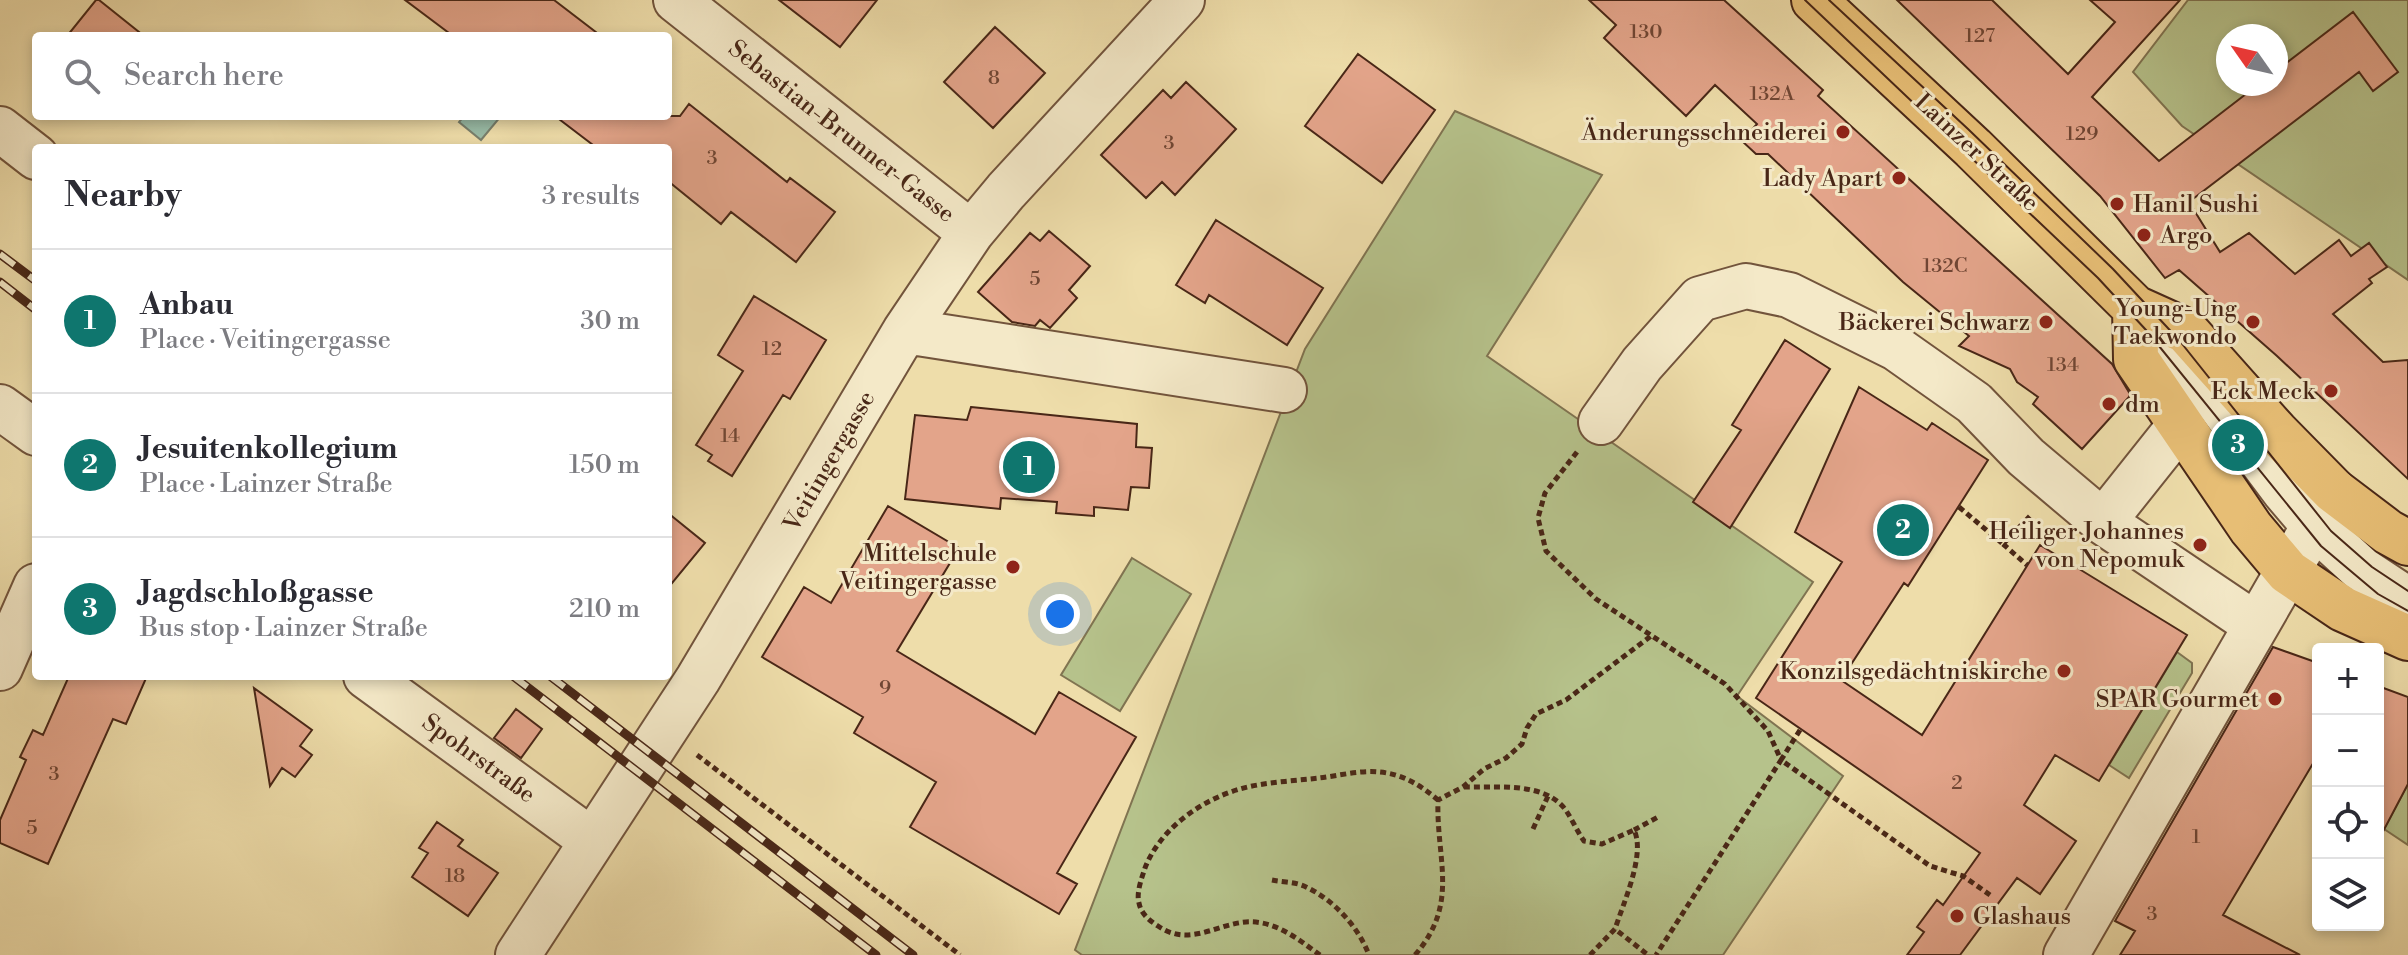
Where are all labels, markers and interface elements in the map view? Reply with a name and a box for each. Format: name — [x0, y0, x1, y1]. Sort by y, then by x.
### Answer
house number: 130 — [1630, 20, 1662, 45]
house number: 127 — [1965, 24, 1995, 49]
north arrow — [2216, 24, 2288, 96]
search box — [32, 32, 672, 120]
street label: Sebastian-Brunner-Gasse — [722, 34, 961, 230]
icon: search — [60, 54, 104, 98]
text: Search here — [124, 57, 284, 95]
house number: 8 — [988, 66, 1000, 91]
house number: 132A — [1750, 82, 1796, 107]
street label: Lainzer Straße — [1908, 87, 2045, 218]
place label: Änderungsschneiderei — [1580, 117, 1827, 148]
house number: 129 — [2066, 122, 2098, 147]
marker: Änderungsschneiderei — [1834, 123, 1852, 141]
house number: 3 — [1163, 131, 1175, 156]
house number: 3 — [706, 146, 718, 171]
place label: Lady Apart — [1762, 164, 1884, 194]
marker: Lady Apart — [1890, 169, 1908, 187]
text: Nearby — [64, 175, 182, 217]
text: 3 results — [542, 180, 640, 212]
place label: Hanil Sushi — [2133, 190, 2259, 220]
marker: Hanil Sushi — [2108, 195, 2126, 213]
place label: Argo — [2159, 221, 2213, 251]
marker: Argo — [2135, 226, 2153, 244]
house number: 132C — [1923, 254, 1967, 279]
house number: 5 — [1029, 267, 1041, 292]
text: Anbau — [140, 286, 233, 324]
place label: Young-Ung Taekwondo — [2114, 294, 2238, 352]
text: 1 — [84, 305, 96, 337]
text: 30 m — [580, 305, 640, 337]
place label: Bäckerei Schwarz — [1838, 308, 2030, 338]
marker: Bäckerei Schwarz — [2037, 313, 2055, 331]
marker: Young-Ung Taekwondo — [2244, 313, 2262, 331]
text: Place · Veitingergasse — [140, 324, 391, 356]
house number: 12 — [762, 337, 782, 362]
house number: 134 — [2047, 353, 2079, 378]
place label: Eck Meck — [2211, 377, 2316, 407]
marker: Eck Meck — [2322, 382, 2340, 400]
street label: Veitingergasse — [777, 386, 882, 538]
place label: dm — [2125, 390, 2160, 420]
marker: dm — [2100, 395, 2118, 413]
pin: 3 — [2212, 415, 2264, 475]
house number: 14 — [720, 424, 740, 449]
text: Jesuitenkollegium — [140, 430, 398, 468]
pin: 1 — [1003, 437, 1055, 497]
text: 2 — [82, 449, 98, 481]
text: 150 m — [569, 449, 640, 481]
text: Place · Lainzer Straße — [140, 468, 393, 500]
pin: 2 — [1877, 500, 1929, 560]
place label: Heiliger Johannes von Nepomuk — [1989, 517, 2185, 575]
marker: Heiliger Johannes von Nepomuk — [2191, 536, 2209, 554]
place label: Mittelschule Veitingergasse — [838, 539, 997, 597]
marker: Mittelschule Veitingergasse — [1004, 558, 1022, 576]
text: Jagdschloßgasse — [140, 574, 374, 612]
text: 3 — [82, 593, 98, 625]
text: 210 m — [569, 593, 640, 625]
your location — [1040, 594, 1080, 634]
text: Bus stop · Lainzer Straße — [140, 612, 428, 644]
map controls — [2312, 643, 2384, 931]
button: + — [2312, 643, 2384, 715]
place label: Konzilsgedächtniskirche — [1779, 657, 2048, 687]
marker: Konzilsgedächtniskirche — [2055, 662, 2073, 680]
house number: 9 — [879, 676, 891, 701]
place label: SPAR Gourmet — [2096, 685, 2259, 715]
marker: SPAR Gourmet — [2266, 690, 2284, 708]
street label: Spohrstraße — [416, 708, 541, 810]
button: − — [2312, 715, 2384, 787]
house number: 3 — [48, 762, 60, 787]
house number: 2 — [1951, 771, 1963, 796]
button: locate — [2312, 787, 2384, 859]
house number: 5 — [26, 816, 38, 841]
house number: 1 — [2192, 825, 2201, 850]
button: layers — [2312, 859, 2384, 931]
house number: 18 — [445, 864, 465, 889]
place label: Glashaus — [1973, 902, 2071, 932]
house number: 3 — [2146, 902, 2158, 927]
marker: Glashaus — [1948, 907, 1966, 925]

